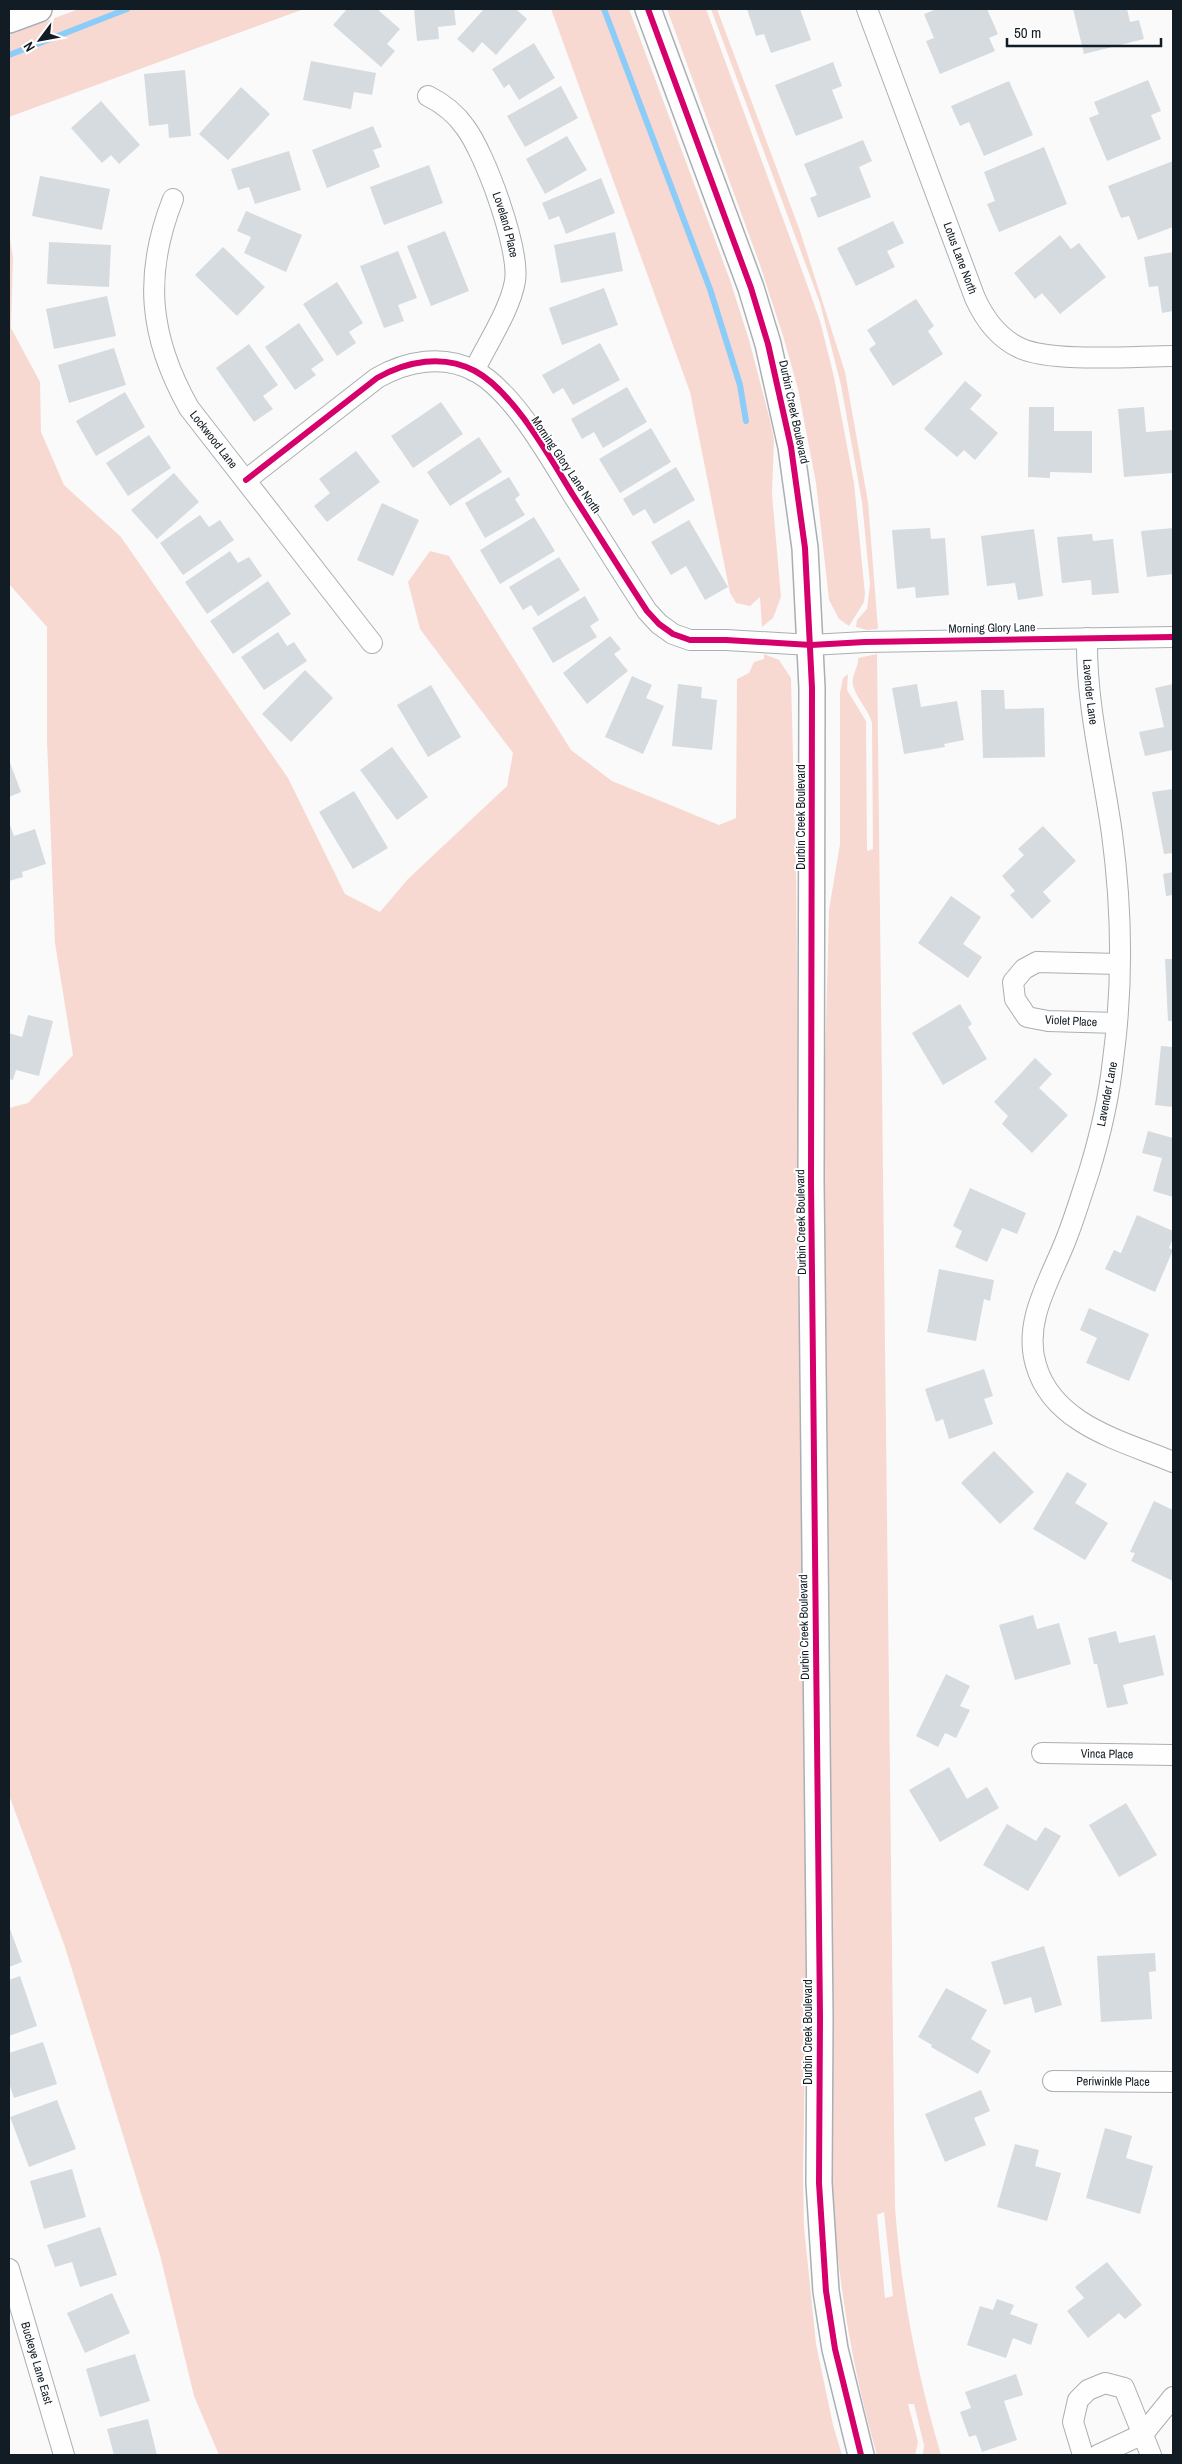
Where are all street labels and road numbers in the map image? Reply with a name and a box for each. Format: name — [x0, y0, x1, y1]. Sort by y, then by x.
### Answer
street label: Loveland Place — [489, 190, 522, 259]
street label: Lotus Lane North — [939, 220, 981, 296]
street label: Durbin Creek Boulevard — [775, 359, 813, 465]
street label: Lockwood Lane — [186, 407, 241, 472]
street label: Morning Glory Lane North — [528, 413, 604, 517]
street label: Morning Glory Lane — [948, 619, 1036, 637]
street label: Lavender Lane — [1079, 659, 1102, 726]
street label: Durbin Creek Boulevard — [793, 764, 809, 870]
street label: Violet Place — [1044, 1012, 1098, 1030]
street label: Lavender Lane — [1093, 1060, 1121, 1128]
street label: Durbin Creek Boulevard — [792, 1169, 810, 1275]
street label: Durbin Creek Boulevard — [795, 1574, 813, 1680]
street label: Vinca Place — [1081, 1746, 1133, 1762]
street label: Durbin Creek Boulevard — [800, 1979, 816, 2085]
street label: Periwinkle Place — [1076, 2073, 1150, 2090]
street label: Buckeye Lane East — [17, 2320, 57, 2406]

